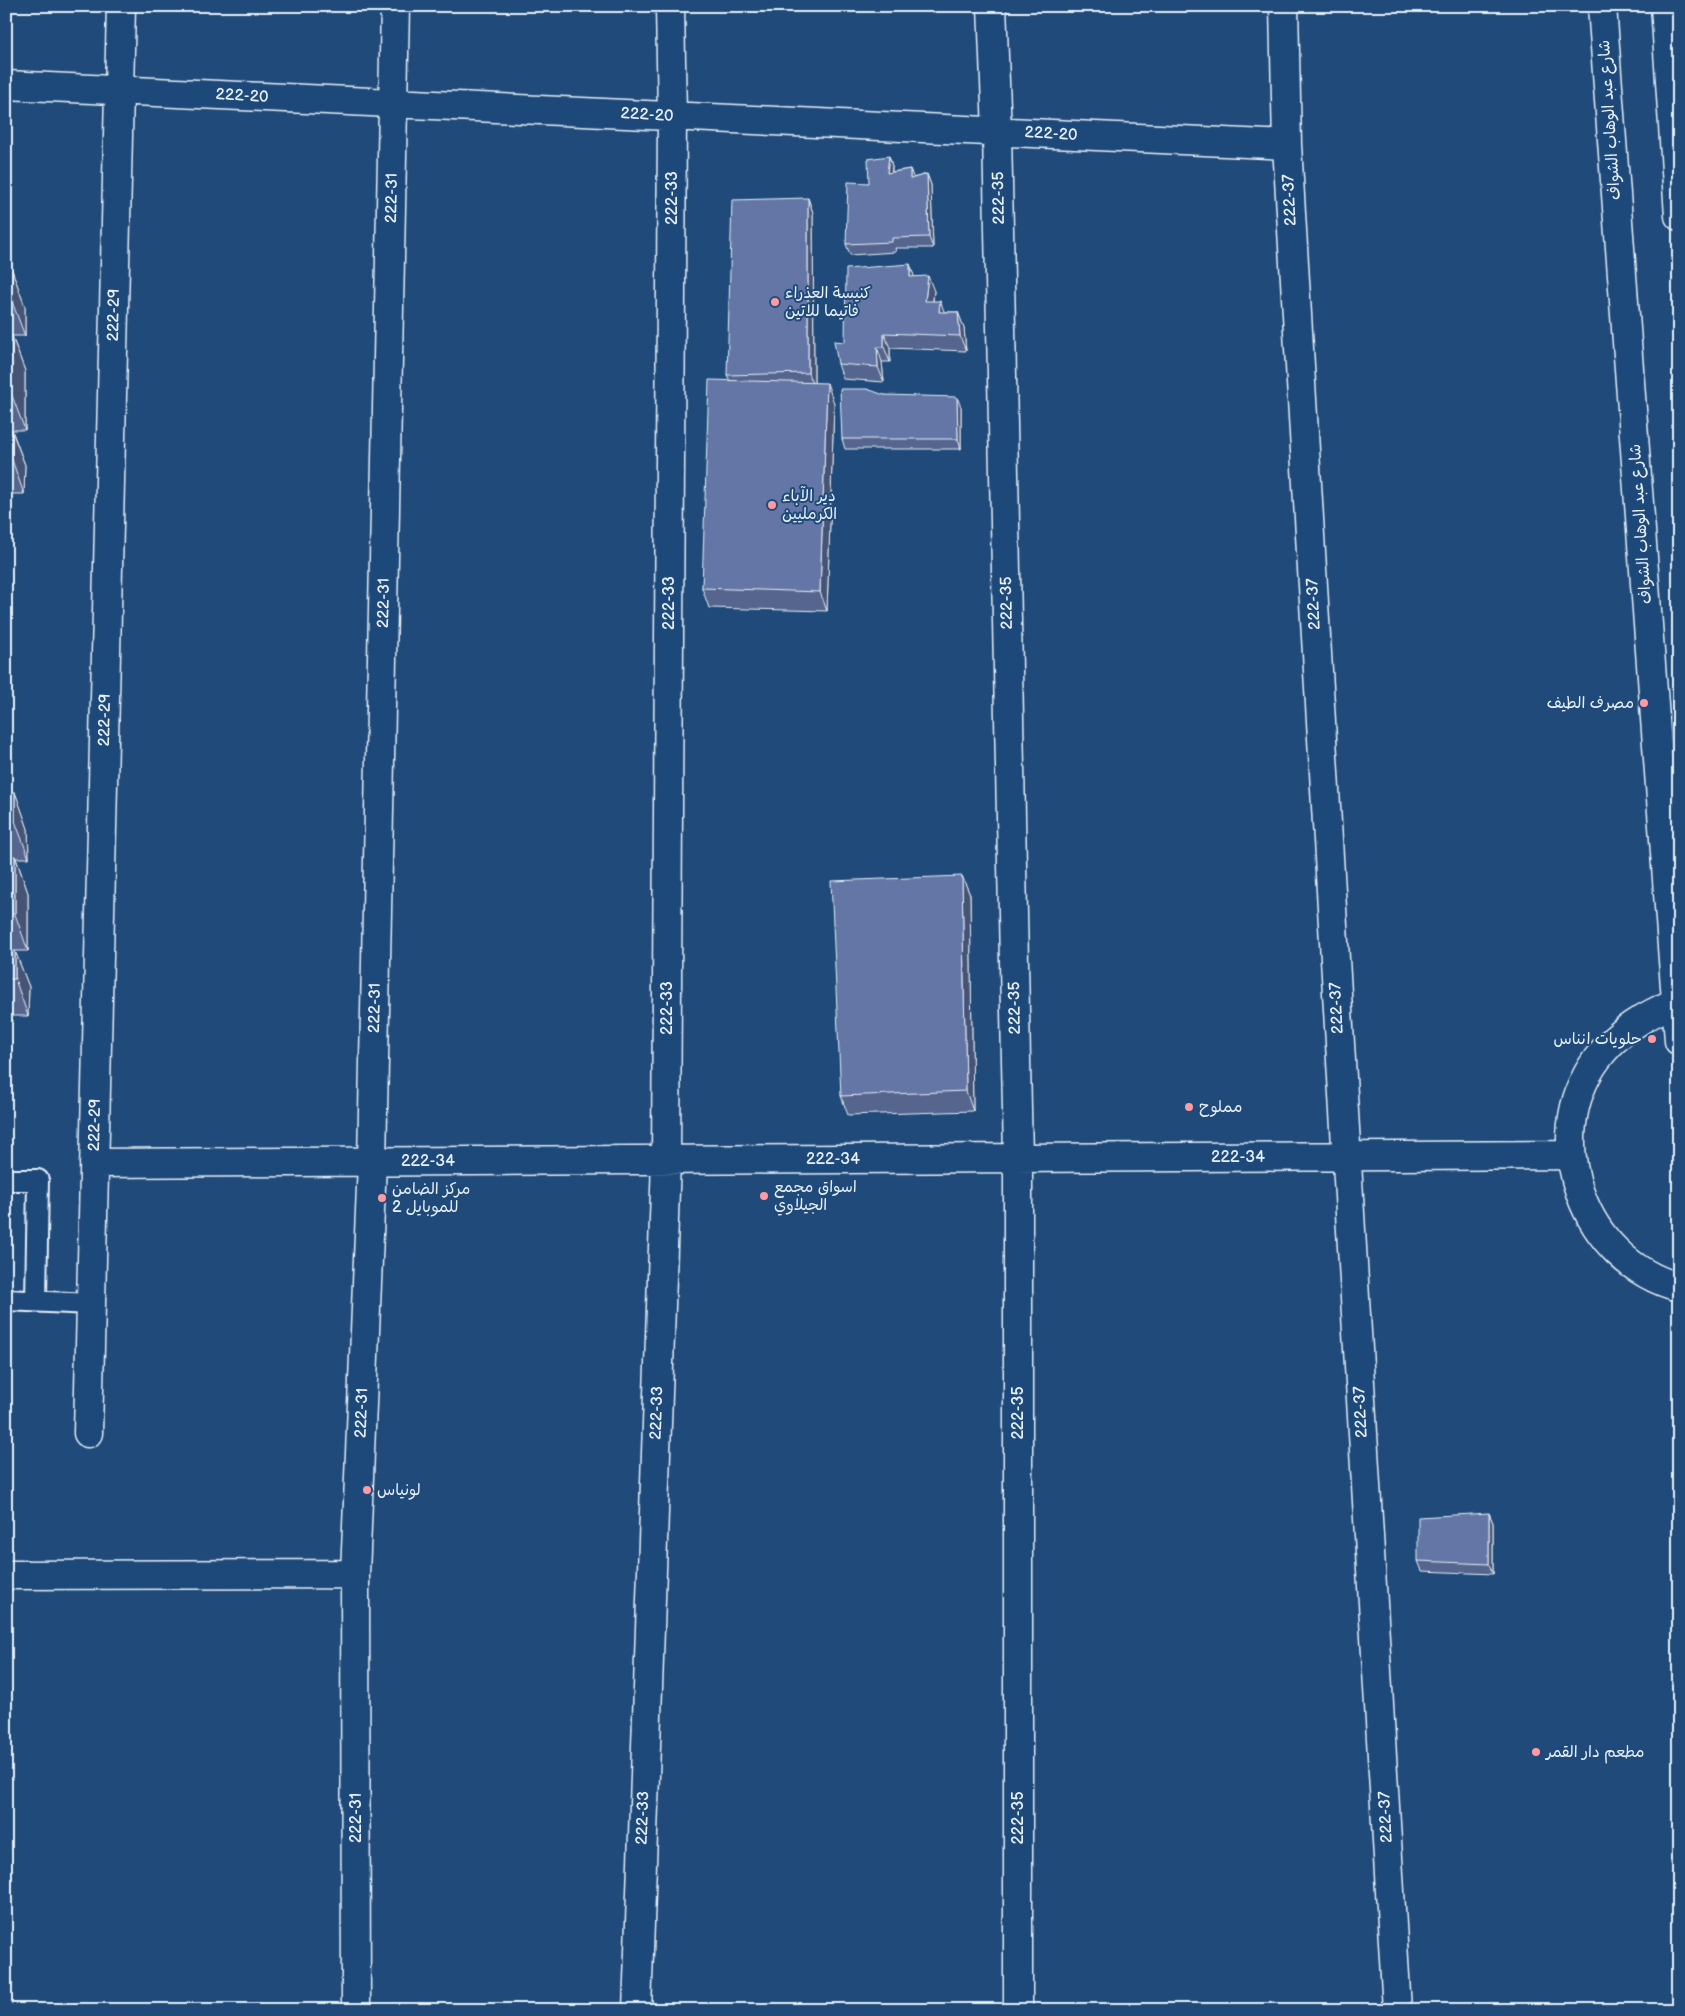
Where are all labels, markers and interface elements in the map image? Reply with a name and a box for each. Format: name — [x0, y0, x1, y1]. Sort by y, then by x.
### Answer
street label: شارع عبد الوهاب الشواف — [1595, 39, 1626, 201]
street label: 222-20 — [215, 85, 269, 107]
street label: 222-20 — [620, 104, 674, 126]
street label: 222-20 — [1024, 123, 1078, 145]
street label: 222-33 — [663, 171, 682, 225]
street label: 222-35 — [989, 171, 1009, 225]
street label: 222-31 — [382, 173, 402, 223]
street label: 222-37 — [1279, 173, 1301, 226]
place label: كنيسة العذراء فاتيما للاتين — [785, 284, 871, 321]
street label: 222-29 — [104, 288, 124, 342]
marker: كنيسة العذراء فاتيما للاتين — [769, 296, 781, 308]
street label: شارع عبد الوهاب الشواف — [1626, 443, 1657, 605]
place label: دير الآباء الكرمليين — [782, 486, 837, 524]
marker: دير الآباء الكرمليين — [766, 499, 778, 511]
street label: 222-33 — [660, 576, 679, 630]
street label: 222-35 — [997, 576, 1017, 630]
street label: 222-37 — [1303, 577, 1325, 630]
street label: 222-31 — [374, 578, 394, 628]
street label: 222-29 — [95, 693, 115, 747]
place label: مصرف الطيف — [1547, 694, 1634, 713]
marker: مصرف الطيف — [1638, 697, 1650, 709]
street label: 222-33 — [658, 981, 677, 1035]
street label: 222-35 — [1005, 981, 1025, 1035]
street label: 222-37 — [1326, 981, 1348, 1034]
street label: 222-31 — [365, 983, 385, 1033]
place label: حلويات انناس — [1553, 1030, 1642, 1049]
marker: حلويات انناس — [1646, 1033, 1658, 1045]
street label: 222-29 — [85, 1098, 105, 1152]
place label: مملوح — [1199, 1098, 1242, 1117]
marker: مملوح — [1183, 1101, 1195, 1113]
street label: 222-34 — [1211, 1148, 1265, 1167]
street label: 222-34 — [806, 1150, 860, 1169]
street label: 222-34 — [401, 1152, 455, 1171]
place label: اسواق مجمع الجيلاوي — [774, 1178, 857, 1216]
place label: مركز الضامن 2 للموبايل — [392, 1180, 470, 1217]
marker: اسواق مجمع الجيلاوي — [758, 1190, 770, 1202]
marker: مركز الضامن 2 للموبايل — [376, 1192, 388, 1204]
street label: 222-37 — [1350, 1385, 1372, 1438]
street label: 222-33 — [647, 1386, 667, 1440]
street label: 222-35 — [1009, 1386, 1028, 1440]
street label: 222-31 — [352, 1388, 372, 1438]
place label: لونياس — [377, 1481, 421, 1500]
marker: لونياس — [361, 1484, 373, 1496]
place label: مطعم دار القمر — [1544, 1743, 1645, 1764]
marker: مطعم دار القمر — [1530, 1746, 1542, 1758]
street label: 222-37 — [1375, 1790, 1397, 1843]
street label: 222-33 — [633, 1791, 653, 1845]
street label: 222-35 — [1009, 1791, 1028, 1845]
street label: 222-31 — [347, 1793, 366, 1843]

